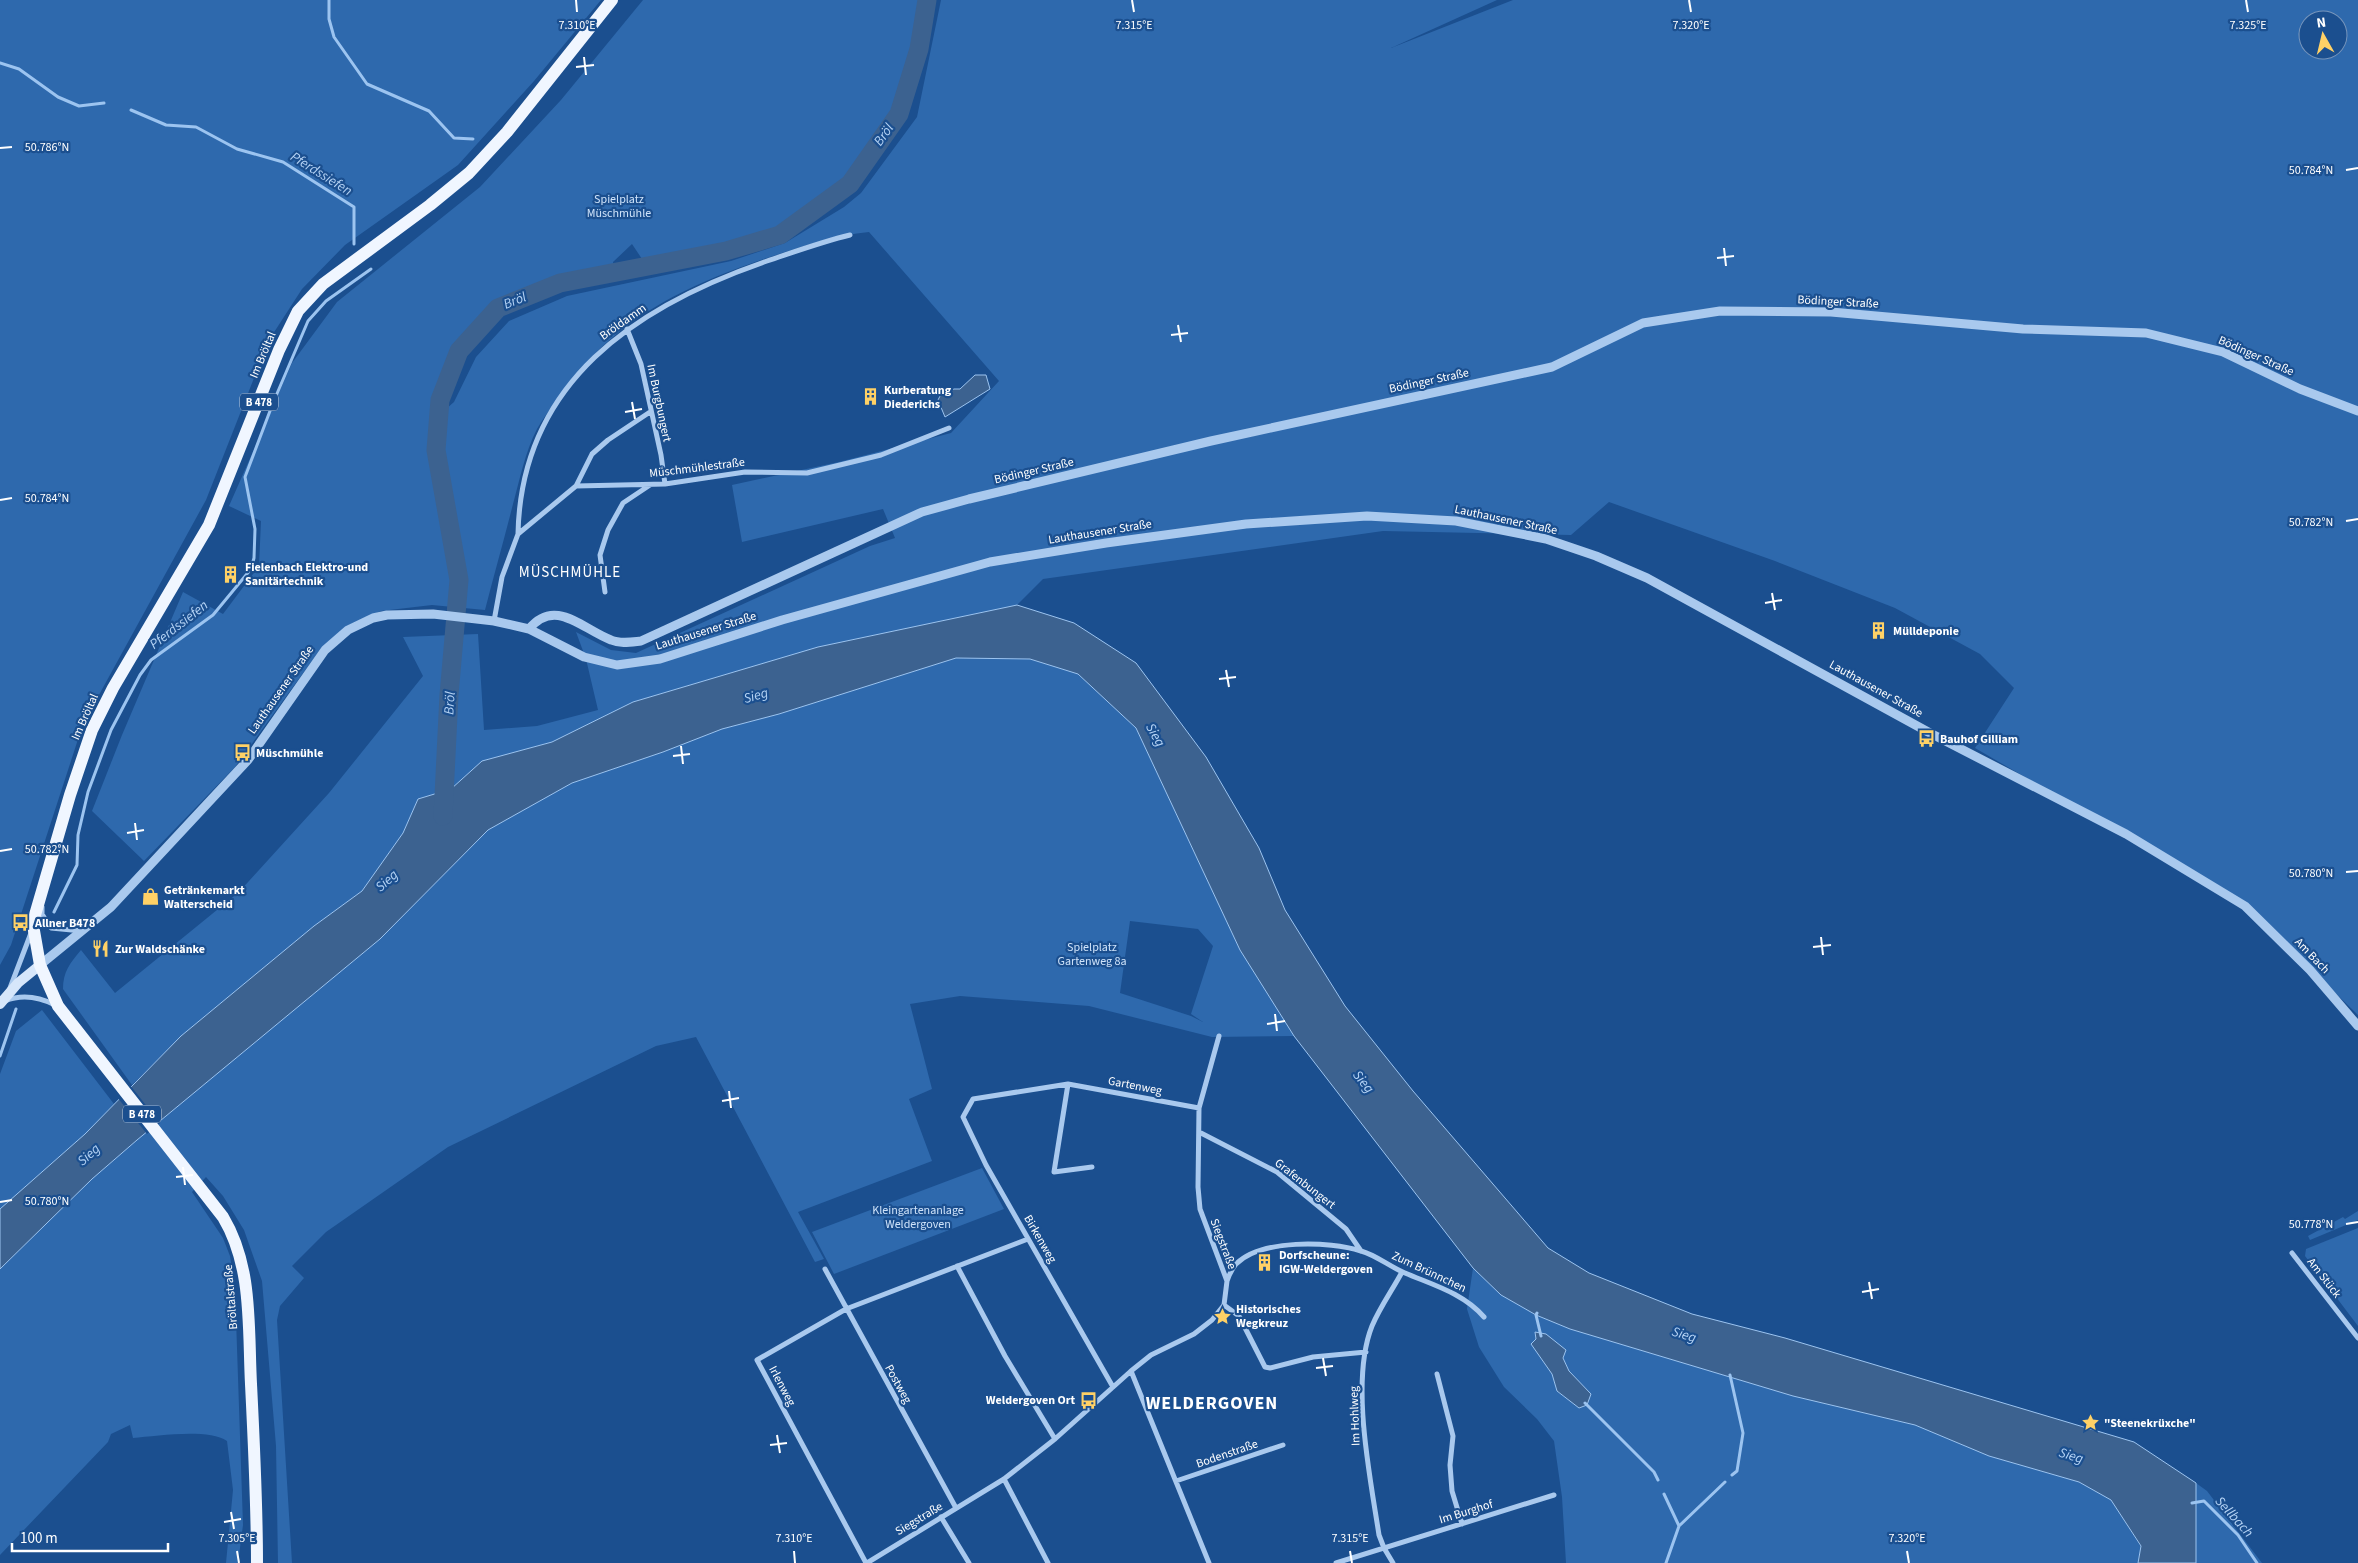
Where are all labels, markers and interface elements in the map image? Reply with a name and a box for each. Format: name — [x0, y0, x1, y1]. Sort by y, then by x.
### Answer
north arrow — [2298, 10, 2348, 60]
text: N — [2315, 13, 2327, 34]
text: 7.310°E — [558, 17, 596, 34]
text: 7.315°E — [1115, 17, 1153, 34]
text: 7.320°E — [1672, 17, 1710, 34]
text: 7.325°E — [2229, 17, 2267, 34]
water label: Bröl — [869, 119, 899, 150]
text: 50.786°N — [25, 139, 69, 156]
water label: Pferdssiefen — [286, 147, 356, 201]
text: 50.784°N — [2289, 162, 2333, 179]
park label: Spielplatz Müschmühle — [587, 191, 651, 222]
water label: Bröl — [500, 287, 530, 315]
street label: Bödinger Straße — [1797, 291, 1879, 313]
street label: Bröldamm — [596, 300, 650, 344]
street label: Im Bröltal — [246, 329, 280, 381]
street label: Bödinger Straße — [2215, 332, 2297, 380]
street label: Im Burgbungert — [642, 363, 676, 443]
street label: Bödinger Straße — [1388, 364, 1470, 398]
place label: Kurberatung Diederichs — [884, 382, 952, 413]
building icon: Kurberatung Diederichs — [860, 387, 880, 407]
road number: B 478 — [240, 394, 278, 411]
street label: Müschmühlestraße — [648, 454, 746, 482]
street label: Bödinger Straße — [993, 454, 1075, 488]
text: 50.784°N — [25, 490, 69, 507]
street label: Lauthausener Straße — [1453, 501, 1559, 539]
text: 50.782°N — [2289, 514, 2333, 531]
street label: Lauthausener Straße — [1047, 515, 1153, 549]
place label: Fielenbach Elektro-und Sanitärtechnik — [245, 559, 368, 590]
district label: MÜSCHMÜHLE — [519, 562, 621, 583]
building icon: Fielenbach Elektro-und Sanitärtechnik — [221, 564, 241, 584]
water label: Pferdssiefen — [145, 596, 213, 654]
street label: Lauthausener Straße — [653, 608, 759, 654]
building icon: Mülldeponie — [1869, 621, 1889, 641]
place label: Mülldeponie — [1893, 623, 1959, 640]
street label: Lauthausener Straße — [244, 642, 318, 738]
street label: Lauthausener Straße — [1826, 656, 1926, 722]
water label: Sieg — [741, 683, 771, 709]
water label: Bröl — [439, 690, 461, 715]
street label: Im Bröltal — [67, 691, 103, 743]
water label: Sieg — [1140, 719, 1170, 751]
bus stop icon: Bauhof Gilliam — [1916, 729, 1936, 749]
place label: Bauhof Gilliam — [1940, 731, 2018, 748]
bus stop icon: Müschmühle — [232, 743, 252, 763]
place label: Müschmühle — [256, 745, 323, 762]
text: 50.782°N — [25, 841, 69, 858]
water label: Sieg — [371, 865, 403, 897]
text: 50.780°N — [2289, 865, 2333, 882]
place label: Getränkemarkt Walterscheid — [164, 882, 245, 913]
shop icon: Getränkemarkt Walterscheid — [140, 887, 160, 907]
bus stop icon: Allner B478 — [11, 913, 31, 933]
place label: Allner B478 — [34, 915, 95, 932]
street label: Am Bach — [2291, 934, 2333, 978]
restaurant icon: Zur Waldschänke — [91, 939, 111, 959]
park label: Spielplatz Gartenweg 8a — [1058, 939, 1126, 970]
place label: Zur Waldschänke — [115, 941, 205, 958]
water label: Sieg — [1348, 1066, 1378, 1098]
street label: Gartenweg — [1107, 1072, 1163, 1100]
road number: B 478 — [123, 1106, 161, 1122]
water label: Sieg — [73, 1139, 105, 1171]
street label: Grafenbungert — [1271, 1155, 1339, 1213]
text: 50.780°N — [25, 1193, 69, 1210]
park label: Kleingartenanlage Weldergoven — [872, 1202, 964, 1233]
street label: Birkenweg — [1019, 1212, 1061, 1266]
street label: Siegstraße — [1206, 1216, 1240, 1272]
text: 50.778°N — [2289, 1216, 2333, 1233]
place label: Dorfscheune: IGW-Weldergoven — [1279, 1247, 1373, 1278]
street label: Zum Brünnchen — [1389, 1247, 1469, 1297]
building icon: Dorfscheune: IGW-Weldergoven — [1255, 1252, 1275, 1272]
street label: Am Stück — [2303, 1254, 2345, 1302]
street label: Bröltalstraße — [220, 1264, 242, 1330]
place label: Historisches Wegkreuz — [1236, 1301, 1301, 1332]
place icon: Historisches Wegkreuz — [1212, 1306, 1232, 1326]
water label: Sieg — [1669, 1322, 1699, 1348]
street label: Postweg — [880, 1361, 916, 1407]
street label: Irlenweg — [764, 1363, 800, 1409]
street label: Im Hohlweg — [1345, 1386, 1365, 1446]
bus stop icon: Weldergoven Ort — [1079, 1390, 1099, 1410]
district label: WELDERGOVEN — [1146, 1391, 1278, 1416]
place label: Weldergoven Ort — [986, 1392, 1075, 1409]
place icon: "Steenekrüxche" — [2080, 1413, 2100, 1433]
place label: "Steenekrüxche" — [2104, 1415, 2196, 1432]
street label: Bodenstraße — [1194, 1435, 1260, 1473]
water label: Sieg — [2056, 1443, 2086, 1469]
water label: Sellbach — [2210, 1492, 2258, 1542]
street label: Im Burghof — [1437, 1496, 1496, 1528]
street label: Siegstraße — [892, 1498, 946, 1540]
scale bar — [12, 1520, 169, 1552]
text: 100 m — [20, 1528, 58, 1549]
text: 7.305°E — [218, 1530, 256, 1547]
text: 7.310°E — [775, 1530, 813, 1547]
text: 7.315°E — [1331, 1530, 1369, 1547]
text: 7.320°E — [1888, 1530, 1926, 1547]

